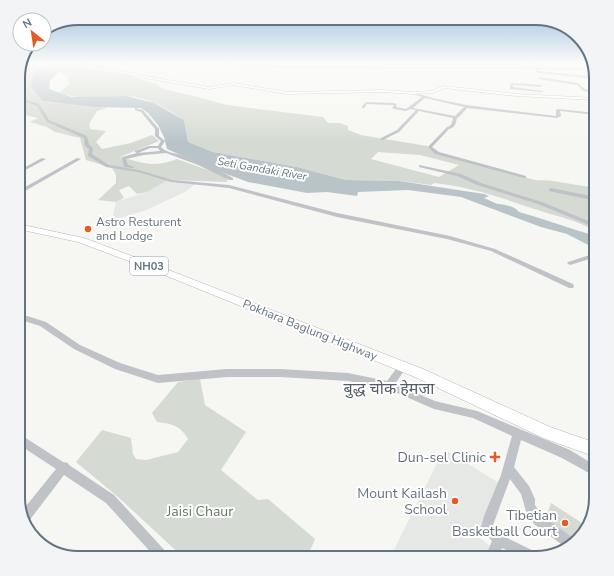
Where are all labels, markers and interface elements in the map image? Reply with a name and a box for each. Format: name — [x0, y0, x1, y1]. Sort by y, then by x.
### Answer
north arrow — [12, 12, 52, 52]
text: N — [20, 15, 35, 32]
water label: Seti Gandaki River — [216, 154, 309, 184]
place label: Astro Resturent and Lodge — [96, 214, 182, 244]
marker: Astro Resturent and Lodge — [83, 224, 93, 234]
road number: NH03 — [130, 257, 168, 275]
street label: Pokhara Baglung Highway — [240, 296, 380, 365]
district label: बुद्ध चोक हेमजा — [344, 378, 435, 400]
place label: Dun-sel Clinic — [397, 448, 487, 467]
marker: Dun-sel Clinic — [489, 451, 501, 463]
place label: Mount Kailash School — [357, 484, 448, 519]
marker: Mount Kailash School — [450, 496, 460, 506]
park label: Jaisi Chaur — [166, 502, 233, 521]
place label: Tibetian Basketball Court — [452, 506, 557, 541]
marker: Tibetian Basketball Court — [560, 518, 570, 528]

